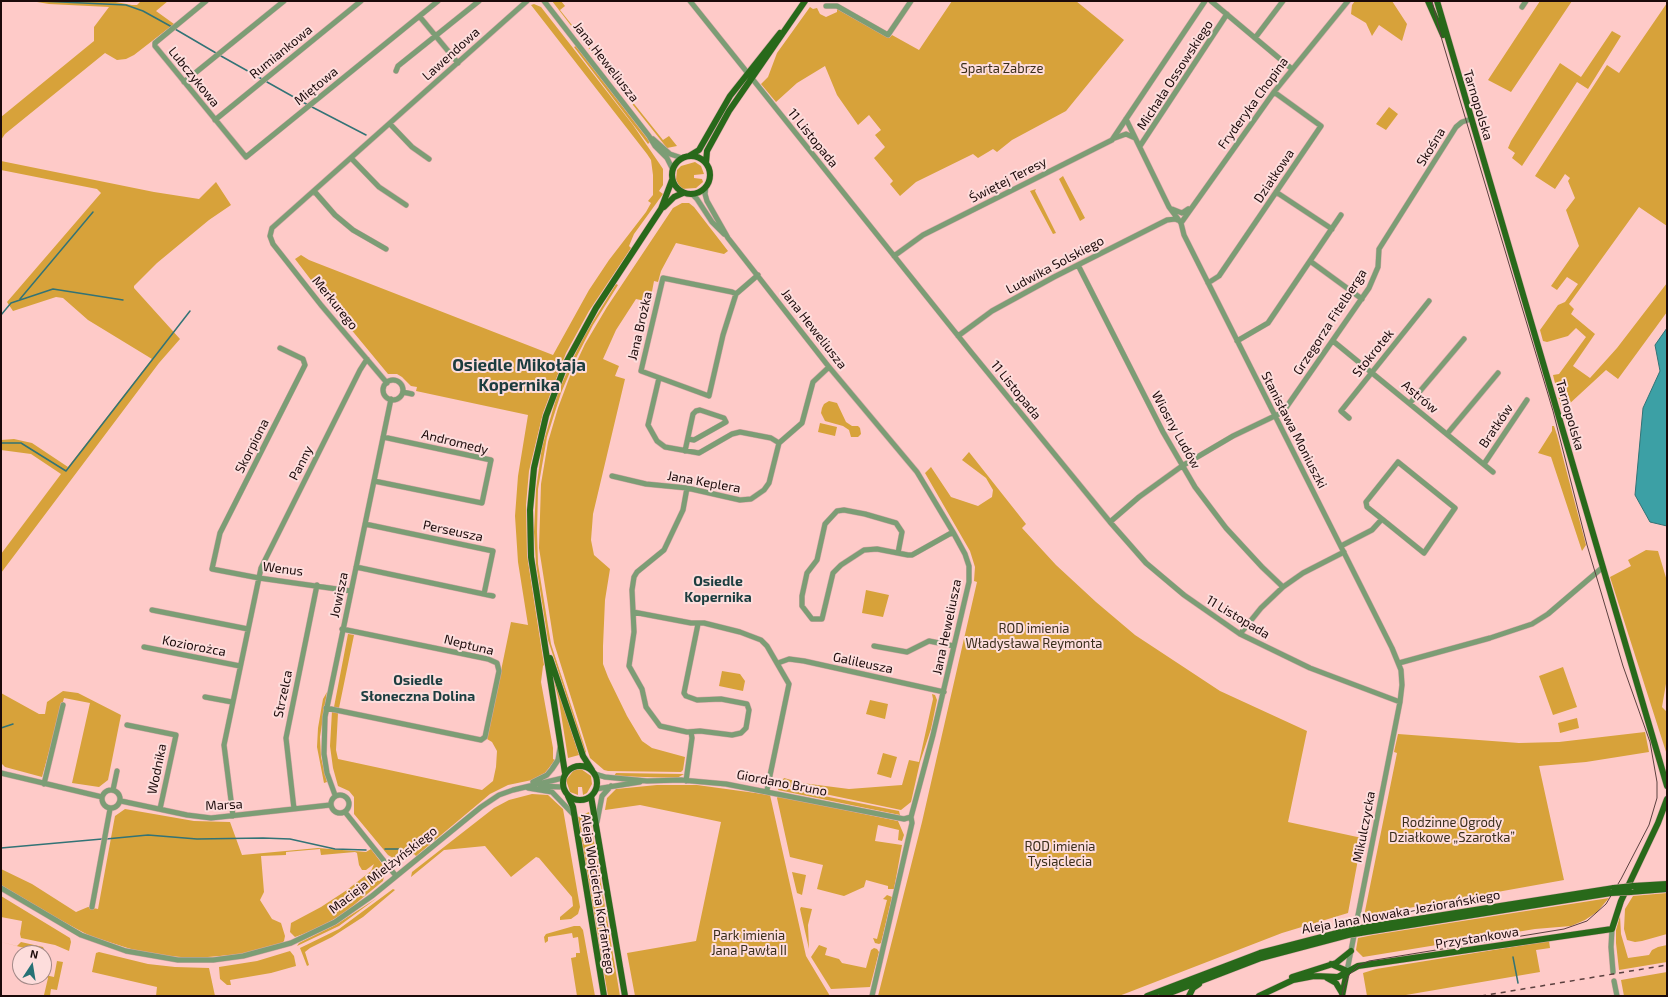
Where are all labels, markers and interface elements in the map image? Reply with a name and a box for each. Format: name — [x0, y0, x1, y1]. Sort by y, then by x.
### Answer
street label: Michała Ossowskiego — [1134, 17, 1216, 133]
street label: Jana Heweliusza — [570, 19, 642, 105]
street label: Rumiankowa — [246, 22, 316, 82]
street label: Lawendowa — [419, 24, 483, 84]
street label: Lubczykowa — [165, 44, 223, 110]
street label: Fryderyka Chopina — [1214, 54, 1292, 152]
park label: Sparta Zabrze — [961, 61, 1043, 77]
street label: Miętowa — [291, 64, 341, 108]
street label: Tarnopolska — [1460, 68, 1496, 142]
street label: 11 Listopada — [784, 105, 842, 171]
street label: Skośna — [1413, 125, 1449, 169]
street label: Działkowa — [1250, 146, 1298, 206]
street label: Świętej Teresy — [967, 154, 1049, 206]
street label: Ludwika Solskiego — [1003, 233, 1107, 297]
street label: Grzegorza Fitelberga — [1290, 266, 1370, 378]
street label: Merkurego — [309, 273, 361, 333]
street label: Jana Heweliusza — [778, 286, 850, 372]
street label: Jana Brożka — [625, 290, 655, 362]
street label: Stokrotek — [1349, 326, 1397, 380]
district label: Osiedle Mikołaja Kopernika — [452, 355, 586, 395]
street label: 11 Listopada — [987, 357, 1045, 423]
street label: Stanisława Moniuszki — [1258, 369, 1330, 491]
street label: Astrów — [1399, 377, 1441, 417]
street label: Tarnopolska — [1552, 378, 1588, 452]
street label: Wiosny Ludów — [1148, 388, 1204, 472]
street label: Bratków — [1476, 401, 1516, 451]
street label: Skorpiona — [232, 416, 272, 476]
street label: Andromedy — [420, 426, 490, 458]
street label: Panny — [286, 443, 316, 483]
street label: Jana Keplera — [666, 468, 742, 496]
street label: Perseusza — [421, 517, 485, 545]
street label: Wenus — [262, 559, 304, 579]
street label: Jowisza — [327, 571, 351, 619]
district label: Osiedle Kopernika — [684, 573, 752, 606]
street label: Jana Heweliusza — [929, 578, 965, 676]
street label: 11 Listopada — [1203, 592, 1273, 642]
park label: ROD imienia Władysława Reymonta — [966, 621, 1102, 652]
street label: Neptuna — [443, 631, 495, 659]
street label: Koziorożca — [161, 632, 227, 660]
street label: Galileusza — [832, 649, 894, 677]
street label: Strzelca — [270, 669, 296, 719]
district label: Osiedle Słoneczna Dolina — [361, 672, 475, 704]
street label: Wodnika — [144, 742, 170, 796]
street label: Giordano Bruno — [735, 767, 829, 799]
street label: Mikulczycka — [1349, 790, 1379, 864]
street label: Marsa — [205, 796, 243, 814]
street label: Aleja Wojciecha Korfantego — [578, 813, 618, 975]
park label: Rodzinne Ogrody Działkowe „Szarotka” — [1389, 815, 1515, 846]
street label: Macieja Mielżyńskiego — [326, 823, 440, 917]
park label: ROD imienia Tysiąclecia — [1025, 839, 1095, 870]
street label: Aleja Jana Nowaka-Jeziorańskiego — [1301, 887, 1501, 937]
street label: Przystankowa — [1434, 924, 1520, 952]
park label: Park imienia Jana Pawła II — [711, 928, 787, 959]
north arrow — [12, 945, 52, 985]
text: N — [29, 947, 40, 961]

